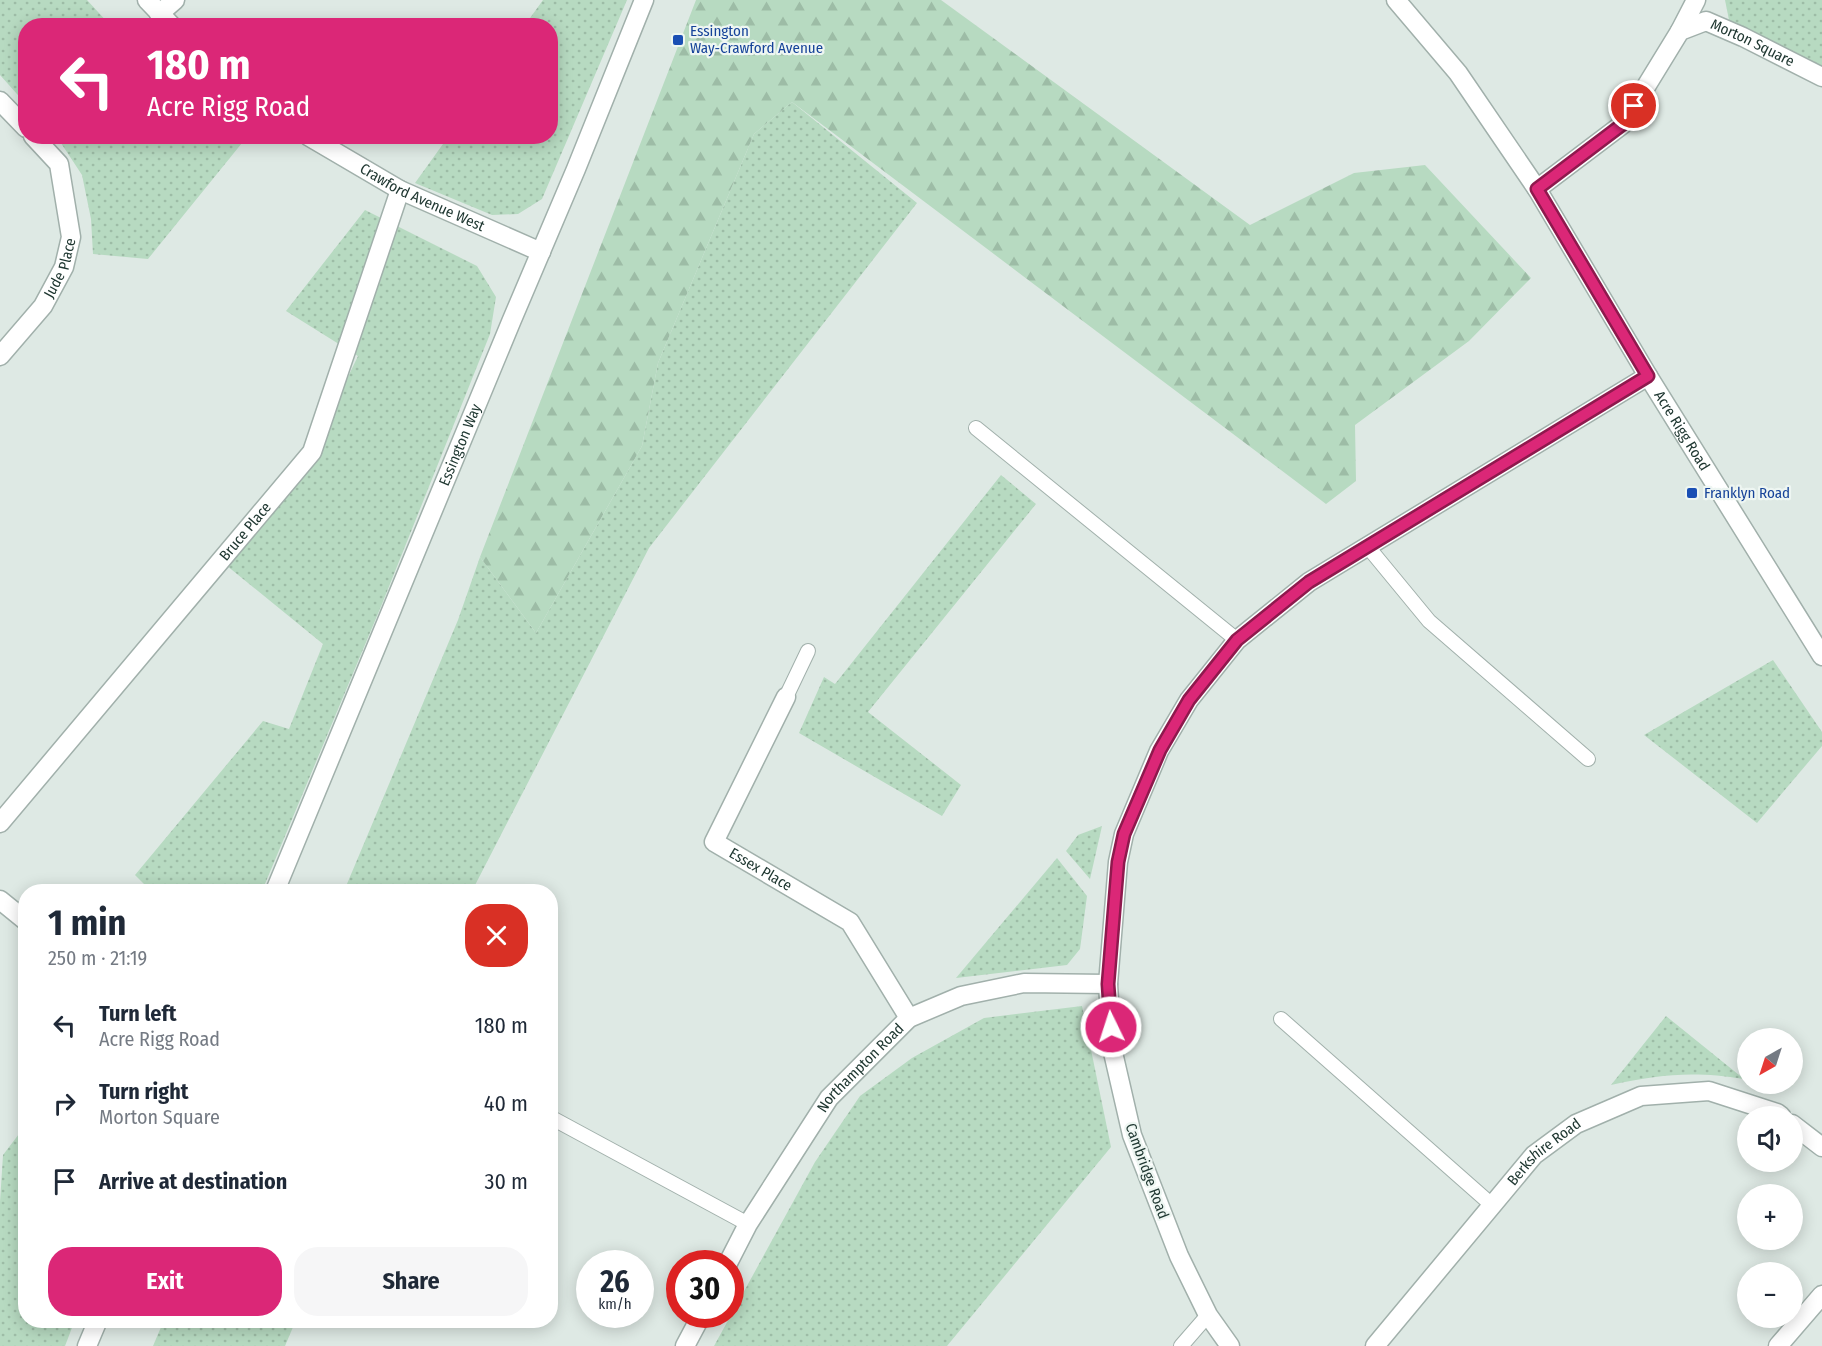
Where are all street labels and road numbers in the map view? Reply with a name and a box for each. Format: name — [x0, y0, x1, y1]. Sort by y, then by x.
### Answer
street label: Morton Square — [1708, 15, 1797, 70]
street label: Crawford Avenue West — [357, 159, 488, 235]
street label: Jude Place — [40, 236, 79, 301]
street label: Acre Rigg Road — [1650, 387, 1714, 474]
street label: Essington Way — [435, 401, 485, 489]
street label: Bruce Place — [216, 498, 275, 564]
street label: Essex Place — [726, 844, 795, 895]
street label: Northampton Road — [813, 1020, 907, 1116]
street label: Berkshire Road — [1503, 1115, 1584, 1189]
street label: Cambridge Road — [1121, 1121, 1173, 1221]

